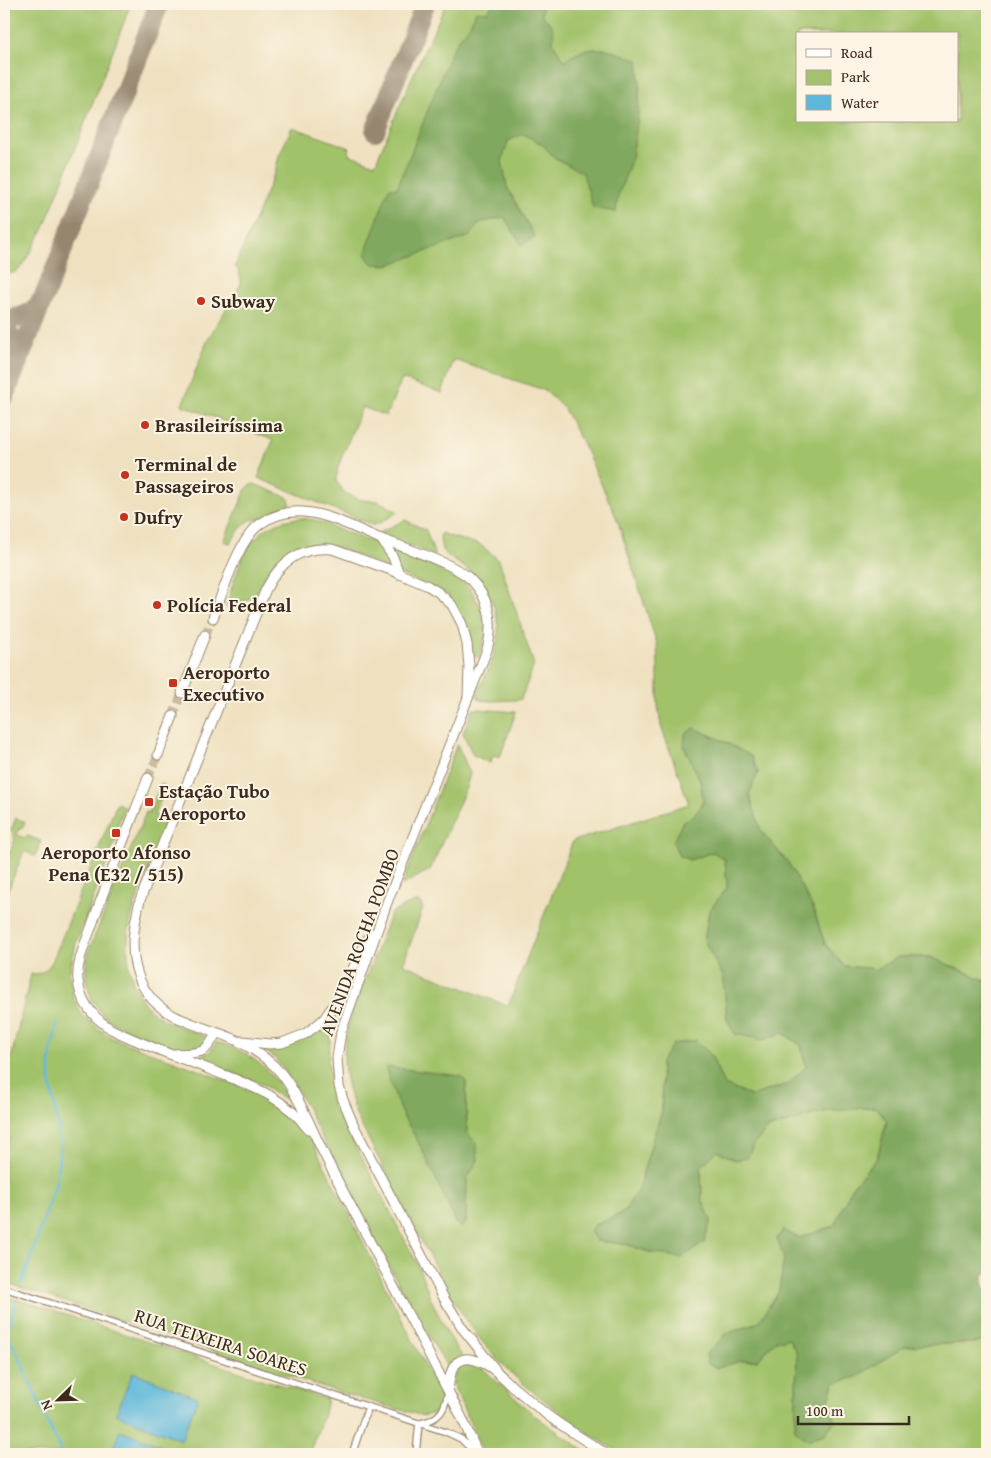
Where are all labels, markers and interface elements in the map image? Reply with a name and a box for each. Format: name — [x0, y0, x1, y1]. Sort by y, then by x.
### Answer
legend — [796, 32, 958, 122]
text: Road — [841, 42, 872, 63]
text: Park — [841, 66, 870, 87]
text: Water — [841, 92, 879, 113]
place label: Subway — [211, 287, 275, 315]
marker: Subway — [195, 295, 207, 307]
place label: Brasileiríssima — [155, 411, 283, 439]
marker: Brasileiríssima — [139, 419, 151, 431]
place label: Terminal de Passageiros — [135, 450, 237, 500]
marker: Terminal de Passageiros — [119, 469, 131, 481]
place label: Dufry — [134, 503, 183, 531]
marker: Dufry — [118, 511, 130, 523]
place label: Polícia Federal — [167, 591, 291, 619]
marker: Polícia Federal — [151, 599, 163, 611]
place label: Aeroporto Executivo — [183, 658, 270, 708]
marker: Aeroporto Executivo — [167, 677, 179, 689]
place label: Estação Tubo Aeroporto — [159, 777, 270, 827]
marker: Estação Tubo Aeroporto — [143, 796, 155, 808]
marker: Aeroporto Afonso Pena (E32 / 515) — [110, 827, 122, 839]
place label: Aeroporto Afonso Pena (E32 / 515) — [41, 838, 191, 888]
street label: AVENIDA ROCHA POMBO — [312, 844, 406, 1040]
street label: RUA TEIXEIRA SOARES — [131, 1301, 311, 1383]
north arrow — [32, 1376, 82, 1426]
scale bar — [798, 1393, 910, 1425]
text: N — [35, 1396, 57, 1413]
text: 100 m — [806, 1400, 844, 1421]

